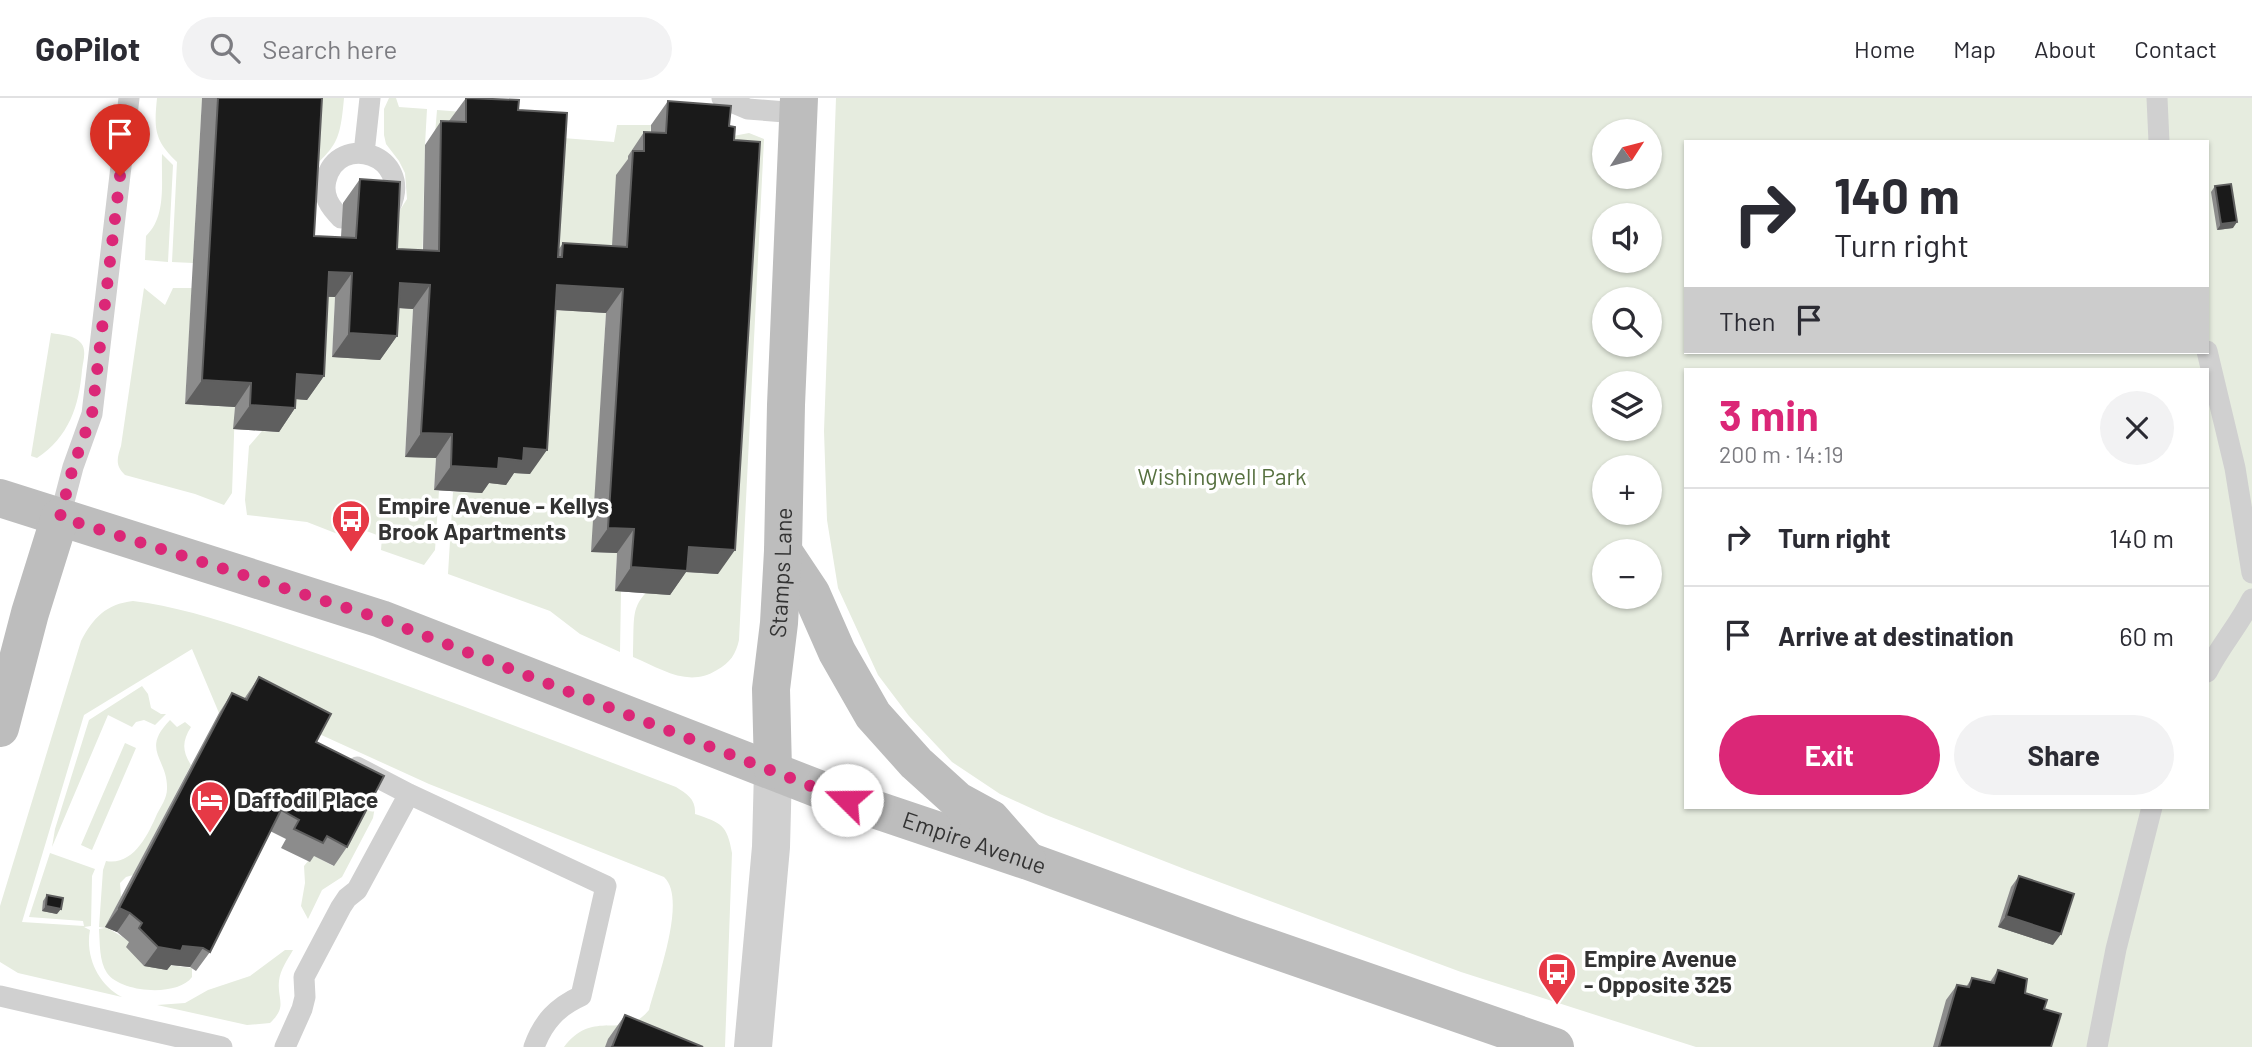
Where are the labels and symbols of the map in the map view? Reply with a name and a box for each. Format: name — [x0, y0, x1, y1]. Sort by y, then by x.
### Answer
pin — [90, 104, 150, 176]
north arrow — [1592, 119, 1662, 189]
park label: Wishingwell Park — [1138, 462, 1306, 490]
place label: Empire Avenue - Kellys Brook Apartments — [378, 491, 609, 545]
bus stop icon: Empire Avenue - Kellys Brook Apartments — [330, 498, 372, 553]
street label: Stamps Lane — [762, 507, 797, 639]
position arrow — [810, 763, 884, 837]
hotel icon: Daffodil Place — [189, 779, 231, 834]
place label: Daffodil Place — [237, 785, 378, 813]
street label: Empire Avenue — [899, 805, 1050, 879]
place label: Empire Avenue - Opposite 325 — [1584, 944, 1737, 998]
bus stop icon: Empire Avenue - Opposite 325 — [1536, 951, 1578, 1006]

